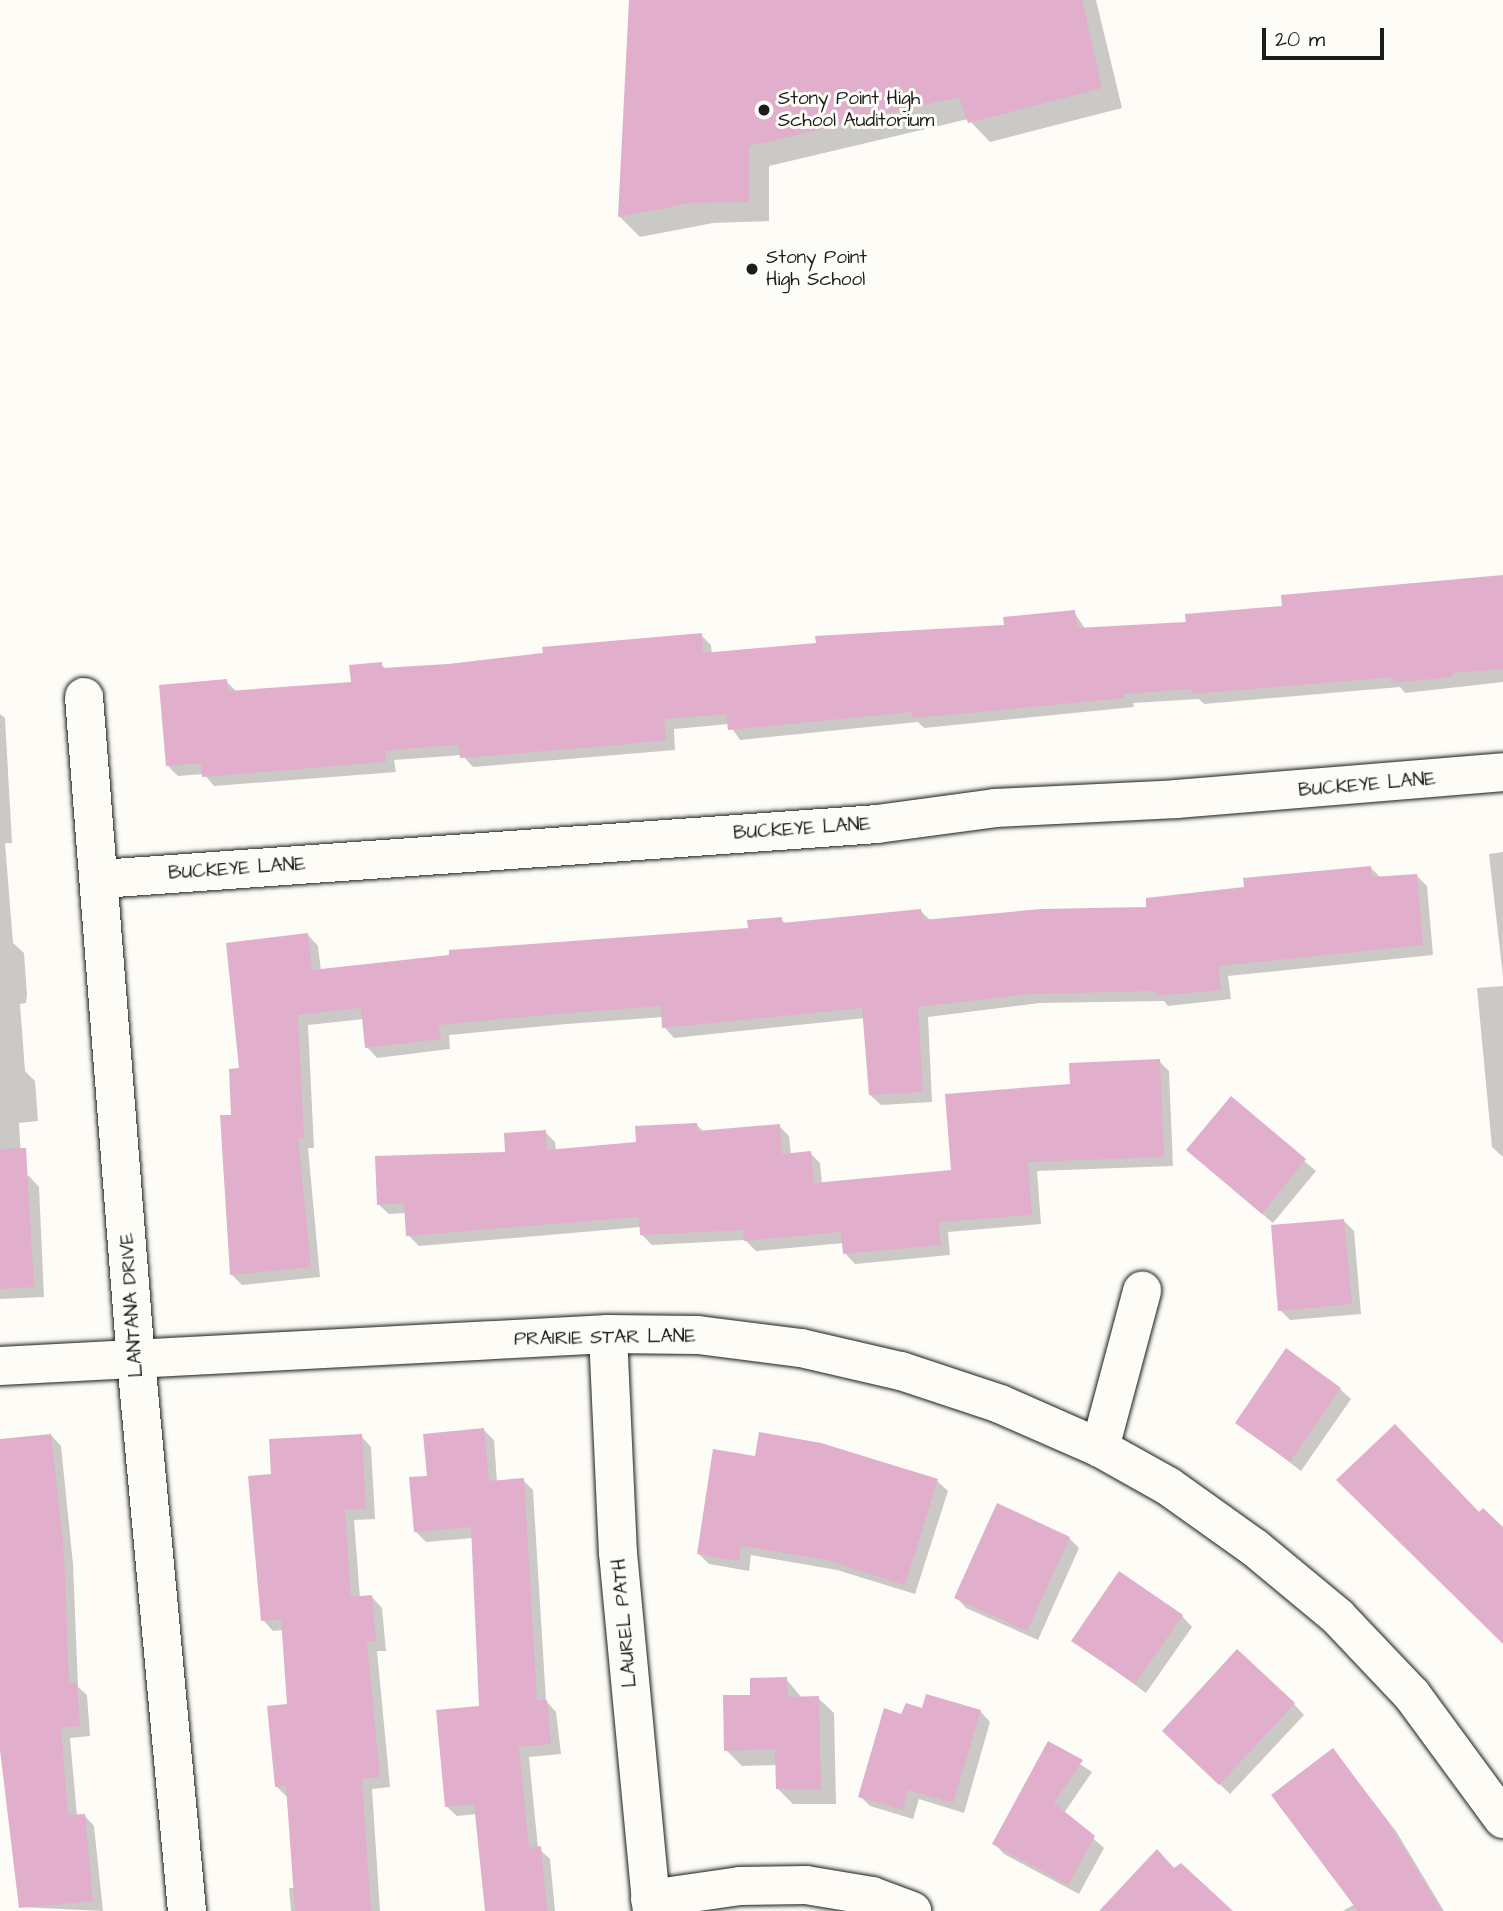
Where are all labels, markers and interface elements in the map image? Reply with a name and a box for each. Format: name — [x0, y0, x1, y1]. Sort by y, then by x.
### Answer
scale bar — [1265, 14, 1388, 58]
text: 20 m — [1275, 25, 1325, 54]
place label: Stony Point High School Auditorium — [778, 88, 934, 132]
marker: Stony Point High School Auditorium — [756, 102, 772, 118]
place label: Stony Point High School — [766, 247, 867, 291]
marker: Stony Point High School — [744, 261, 760, 277]
street label: BUCKEYE LANE — [1297, 768, 1437, 802]
street label: BUCKEYE LANE — [732, 813, 872, 845]
street label: BUCKEYE LANE — [167, 853, 307, 885]
street label: LANTANA DRIVE — [116, 1232, 148, 1378]
street label: PRAIRIE STAR LANE — [514, 1325, 696, 1351]
street label: LAUREL PATH — [608, 1558, 642, 1688]

